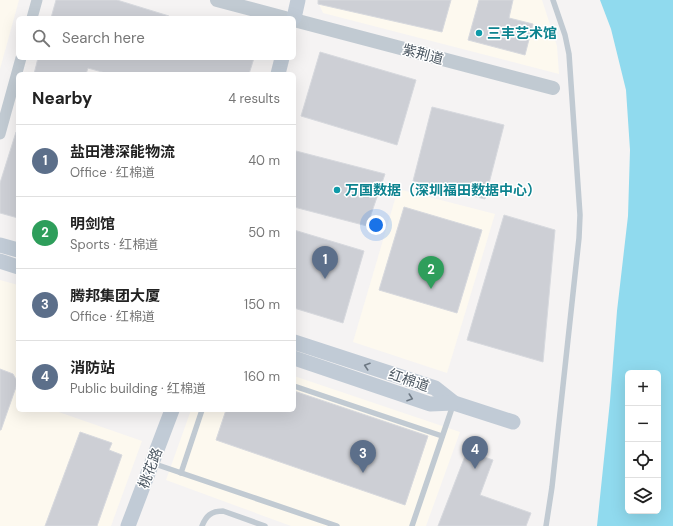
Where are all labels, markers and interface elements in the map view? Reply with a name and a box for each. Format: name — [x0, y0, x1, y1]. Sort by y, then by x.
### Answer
search box — [16, 16, 296, 60]
place label: 三丰艺术馆 — [487, 24, 557, 42]
icon: search — [30, 27, 52, 49]
text: Search here — [62, 28, 145, 48]
marker: 三丰艺术馆 — [474, 28, 484, 38]
street label: 紫荆道 — [400, 40, 446, 68]
text: Nearby — [32, 87, 92, 109]
text: 4 results — [228, 90, 280, 107]
text: 盐田港深能物流 — [70, 142, 175, 162]
text: 1 — [43, 152, 47, 169]
text: 40 m — [248, 152, 280, 169]
text: Office · 红棉道 — [70, 164, 155, 181]
place label: 万国数据（深圳福田数据中心） — [345, 181, 541, 199]
marker: 万国数据（深圳福田数据中心） — [332, 185, 342, 195]
text: 明剑馆 — [70, 214, 115, 234]
your location — [366, 215, 386, 235]
text: 2 — [41, 224, 49, 241]
text: 50 m — [248, 224, 280, 241]
text: Sports · 红棉道 — [70, 236, 158, 253]
pin: 1 — [312, 246, 338, 279]
pin: 2 — [418, 256, 444, 289]
text: 腾邦集团大厦 — [70, 286, 160, 306]
text: 3 — [41, 296, 49, 313]
text: 150 m — [244, 296, 280, 313]
text: Office · 红棉道 — [70, 308, 155, 325]
text: 消防站 — [70, 358, 115, 378]
one-way arrow — [364, 362, 371, 371]
street label: 红棉道 — [386, 365, 432, 395]
text: 4 — [41, 368, 49, 385]
text: 160 m — [244, 368, 280, 385]
map controls — [625, 370, 661, 514]
button: + — [625, 370, 661, 406]
text: Public building · 红棉道 — [70, 380, 206, 397]
one-way arrow — [407, 393, 414, 401]
button: − — [625, 406, 661, 442]
pin: 4 — [462, 436, 488, 469]
pin: 3 — [350, 440, 376, 473]
button: locate — [625, 442, 661, 478]
street label: 桃花路 — [134, 445, 166, 491]
button: layers — [625, 478, 661, 514]

